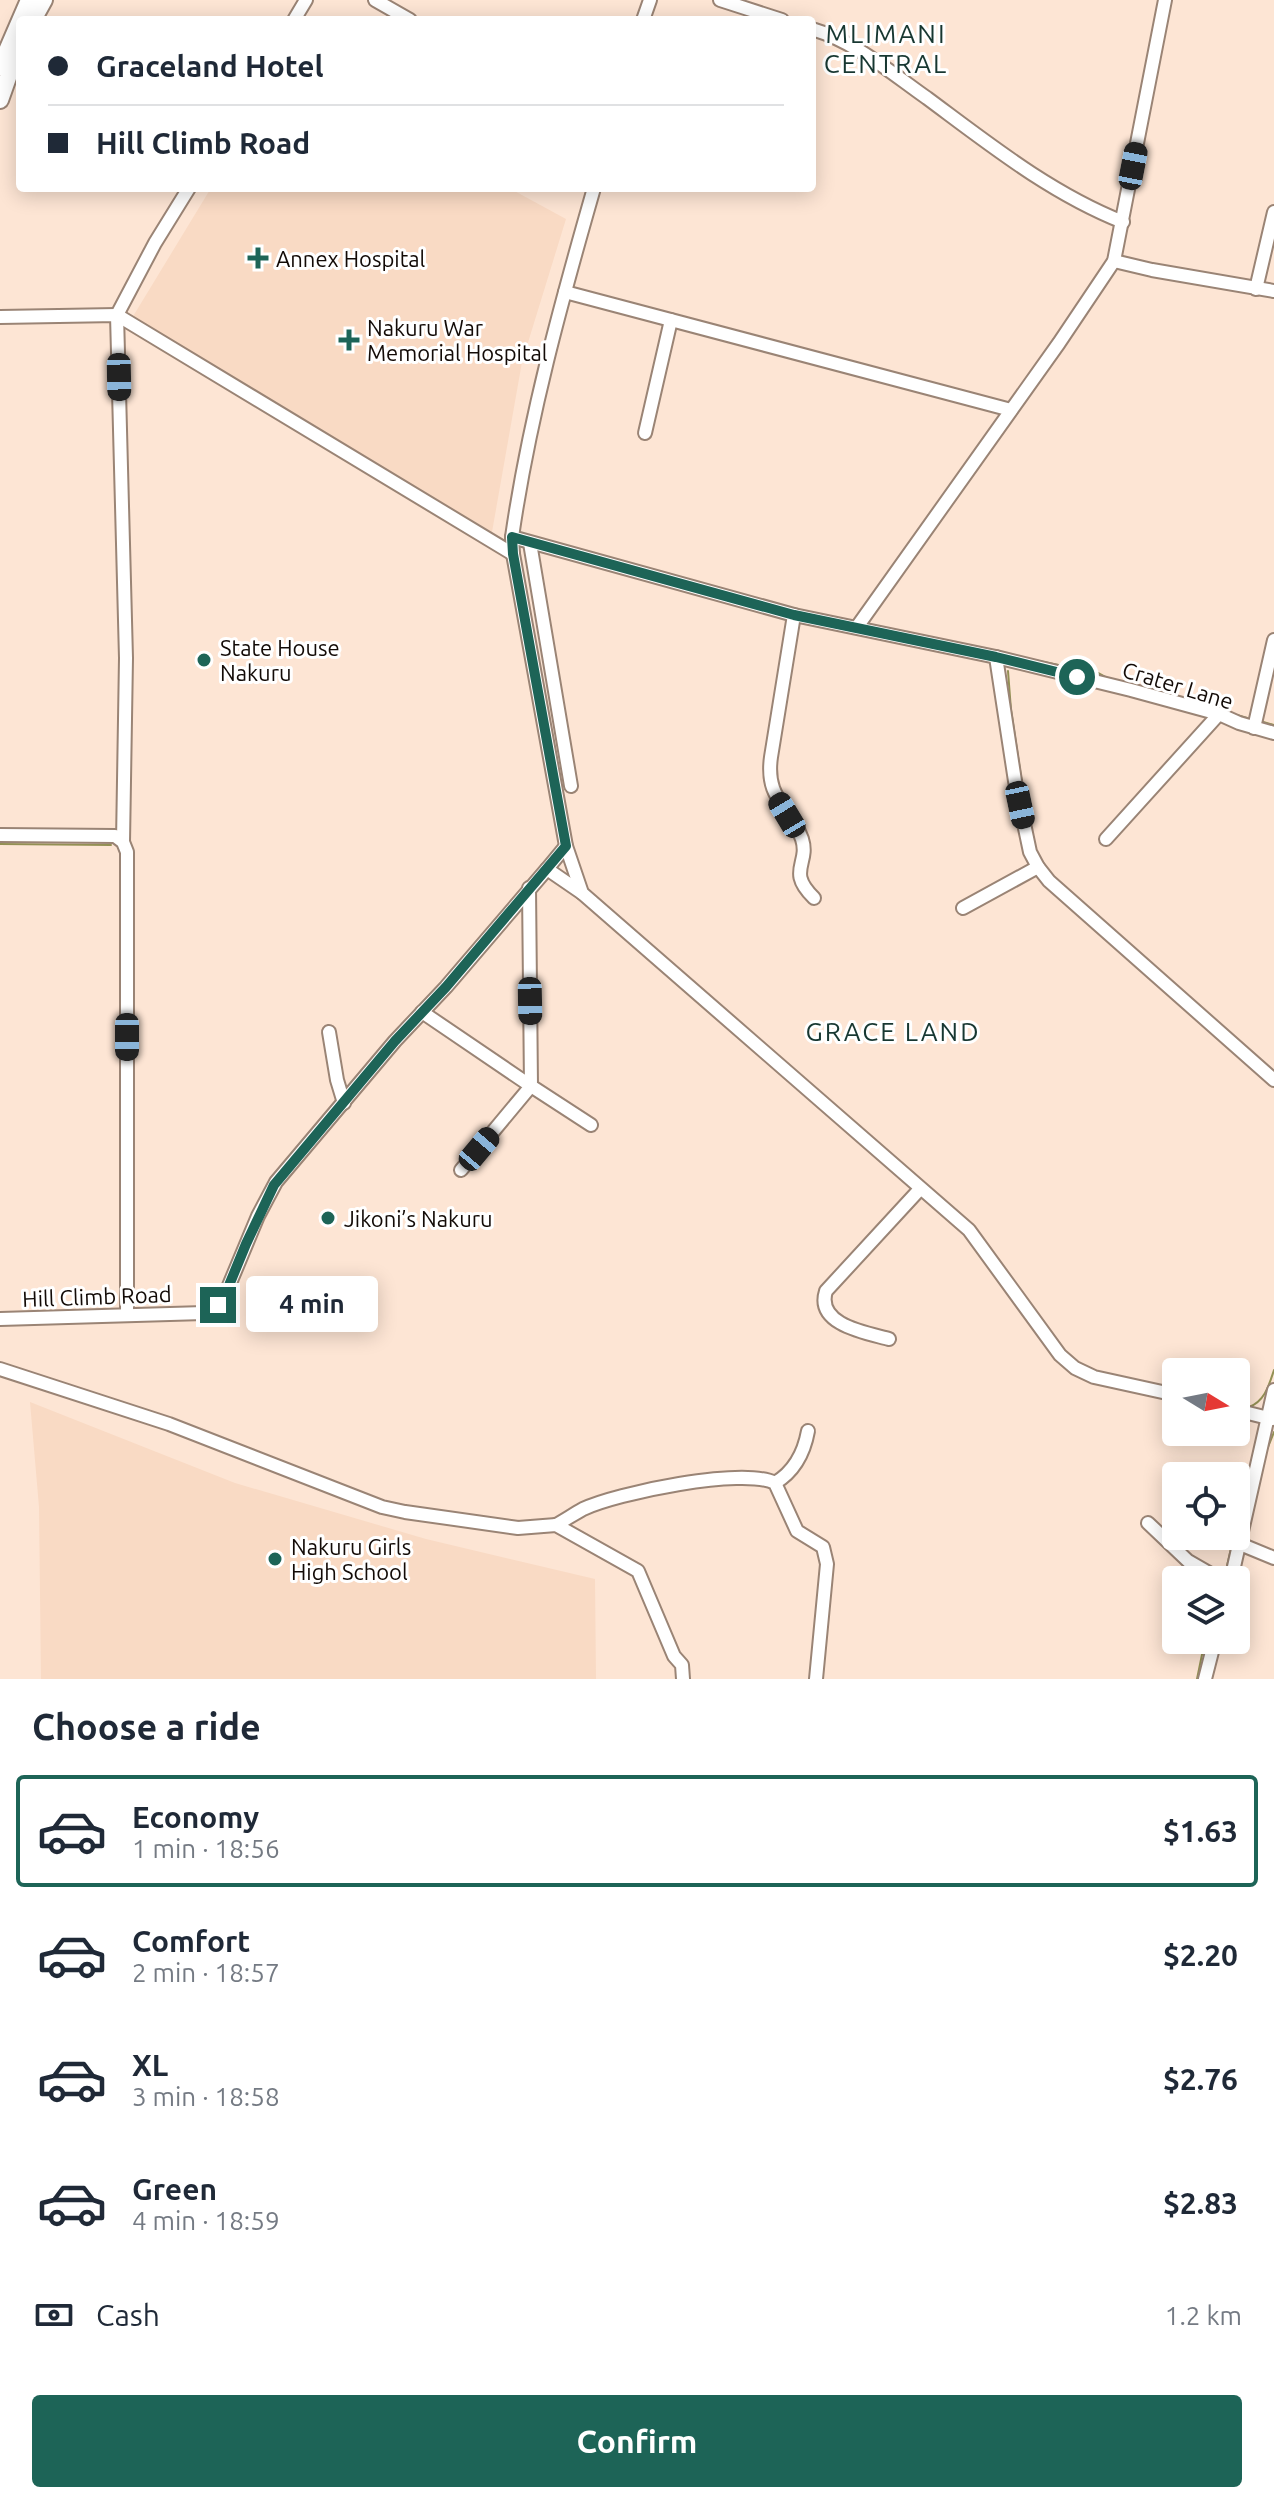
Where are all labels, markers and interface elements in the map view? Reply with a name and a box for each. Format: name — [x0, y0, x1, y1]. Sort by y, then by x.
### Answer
district label: MLIMANI CENTRAL — [824, 19, 948, 78]
text: Graceland Hotel — [96, 49, 324, 83]
text: Hill Climb Road — [96, 126, 310, 160]
car — [1117, 140, 1149, 192]
place label: Annex Hospital — [276, 246, 426, 271]
marker: Annex Hospital — [247, 247, 269, 269]
place label: Nakuru War Memorial Hospital — [367, 315, 548, 365]
marker: Nakuru War Memorial Hospital — [338, 329, 360, 351]
car — [107, 353, 131, 401]
place label: State House Nakuru — [220, 635, 340, 685]
marker: State House Nakuru — [195, 651, 213, 669]
street label: Crater Lane — [1120, 656, 1236, 714]
route start — [1059, 659, 1095, 695]
car — [1003, 779, 1037, 831]
car — [764, 788, 810, 842]
car — [518, 977, 542, 1025]
car — [115, 1013, 139, 1061]
district label: GRACE LAND — [805, 1017, 981, 1046]
car — [454, 1123, 504, 1175]
place label: Jikoni’s Nakuru — [344, 1206, 493, 1231]
marker: Jikoni’s Nakuru — [319, 1209, 337, 1227]
callout: 4 min — [246, 1277, 378, 1333]
street label: Hill Climb Road — [22, 1281, 172, 1311]
route end — [200, 1287, 236, 1323]
text: 4 min — [279, 1289, 345, 1318]
north arrow — [1162, 1358, 1250, 1446]
map controls — [1162, 1358, 1250, 1654]
button: locate — [1162, 1462, 1250, 1550]
place label: Nakuru Girls High School — [291, 1534, 411, 1584]
marker: Nakuru Girls High School — [266, 1550, 284, 1568]
button: layers — [1162, 1566, 1250, 1654]
text: Choose a ride — [32, 1706, 261, 1747]
icon: car — [36, 1795, 108, 1867]
text: Economy — [132, 1800, 259, 1834]
text: $1.63 — [1163, 1814, 1238, 1848]
text: 1 min · 18:56 — [132, 1834, 280, 1863]
icon: car — [36, 1919, 108, 1991]
text: Comfort — [132, 1924, 250, 1958]
text: $2.20 — [1163, 1938, 1238, 1972]
text: 2 min · 18:57 — [132, 1958, 280, 1987]
icon: car — [36, 2043, 108, 2115]
text: XL — [132, 2048, 168, 2082]
text: $2.76 — [1163, 2062, 1238, 2096]
text: 3 min · 18:58 — [132, 2082, 280, 2111]
icon: car — [36, 2167, 108, 2239]
text: Green — [132, 2172, 217, 2206]
text: $2.83 — [1163, 2186, 1238, 2220]
text: 4 min · 18:59 — [132, 2206, 280, 2235]
icon: cash — [32, 2293, 76, 2337]
text: Cash — [96, 2298, 160, 2332]
text: 1.2 km — [1165, 2301, 1242, 2330]
button: Confirm — [32, 2395, 1242, 2487]

